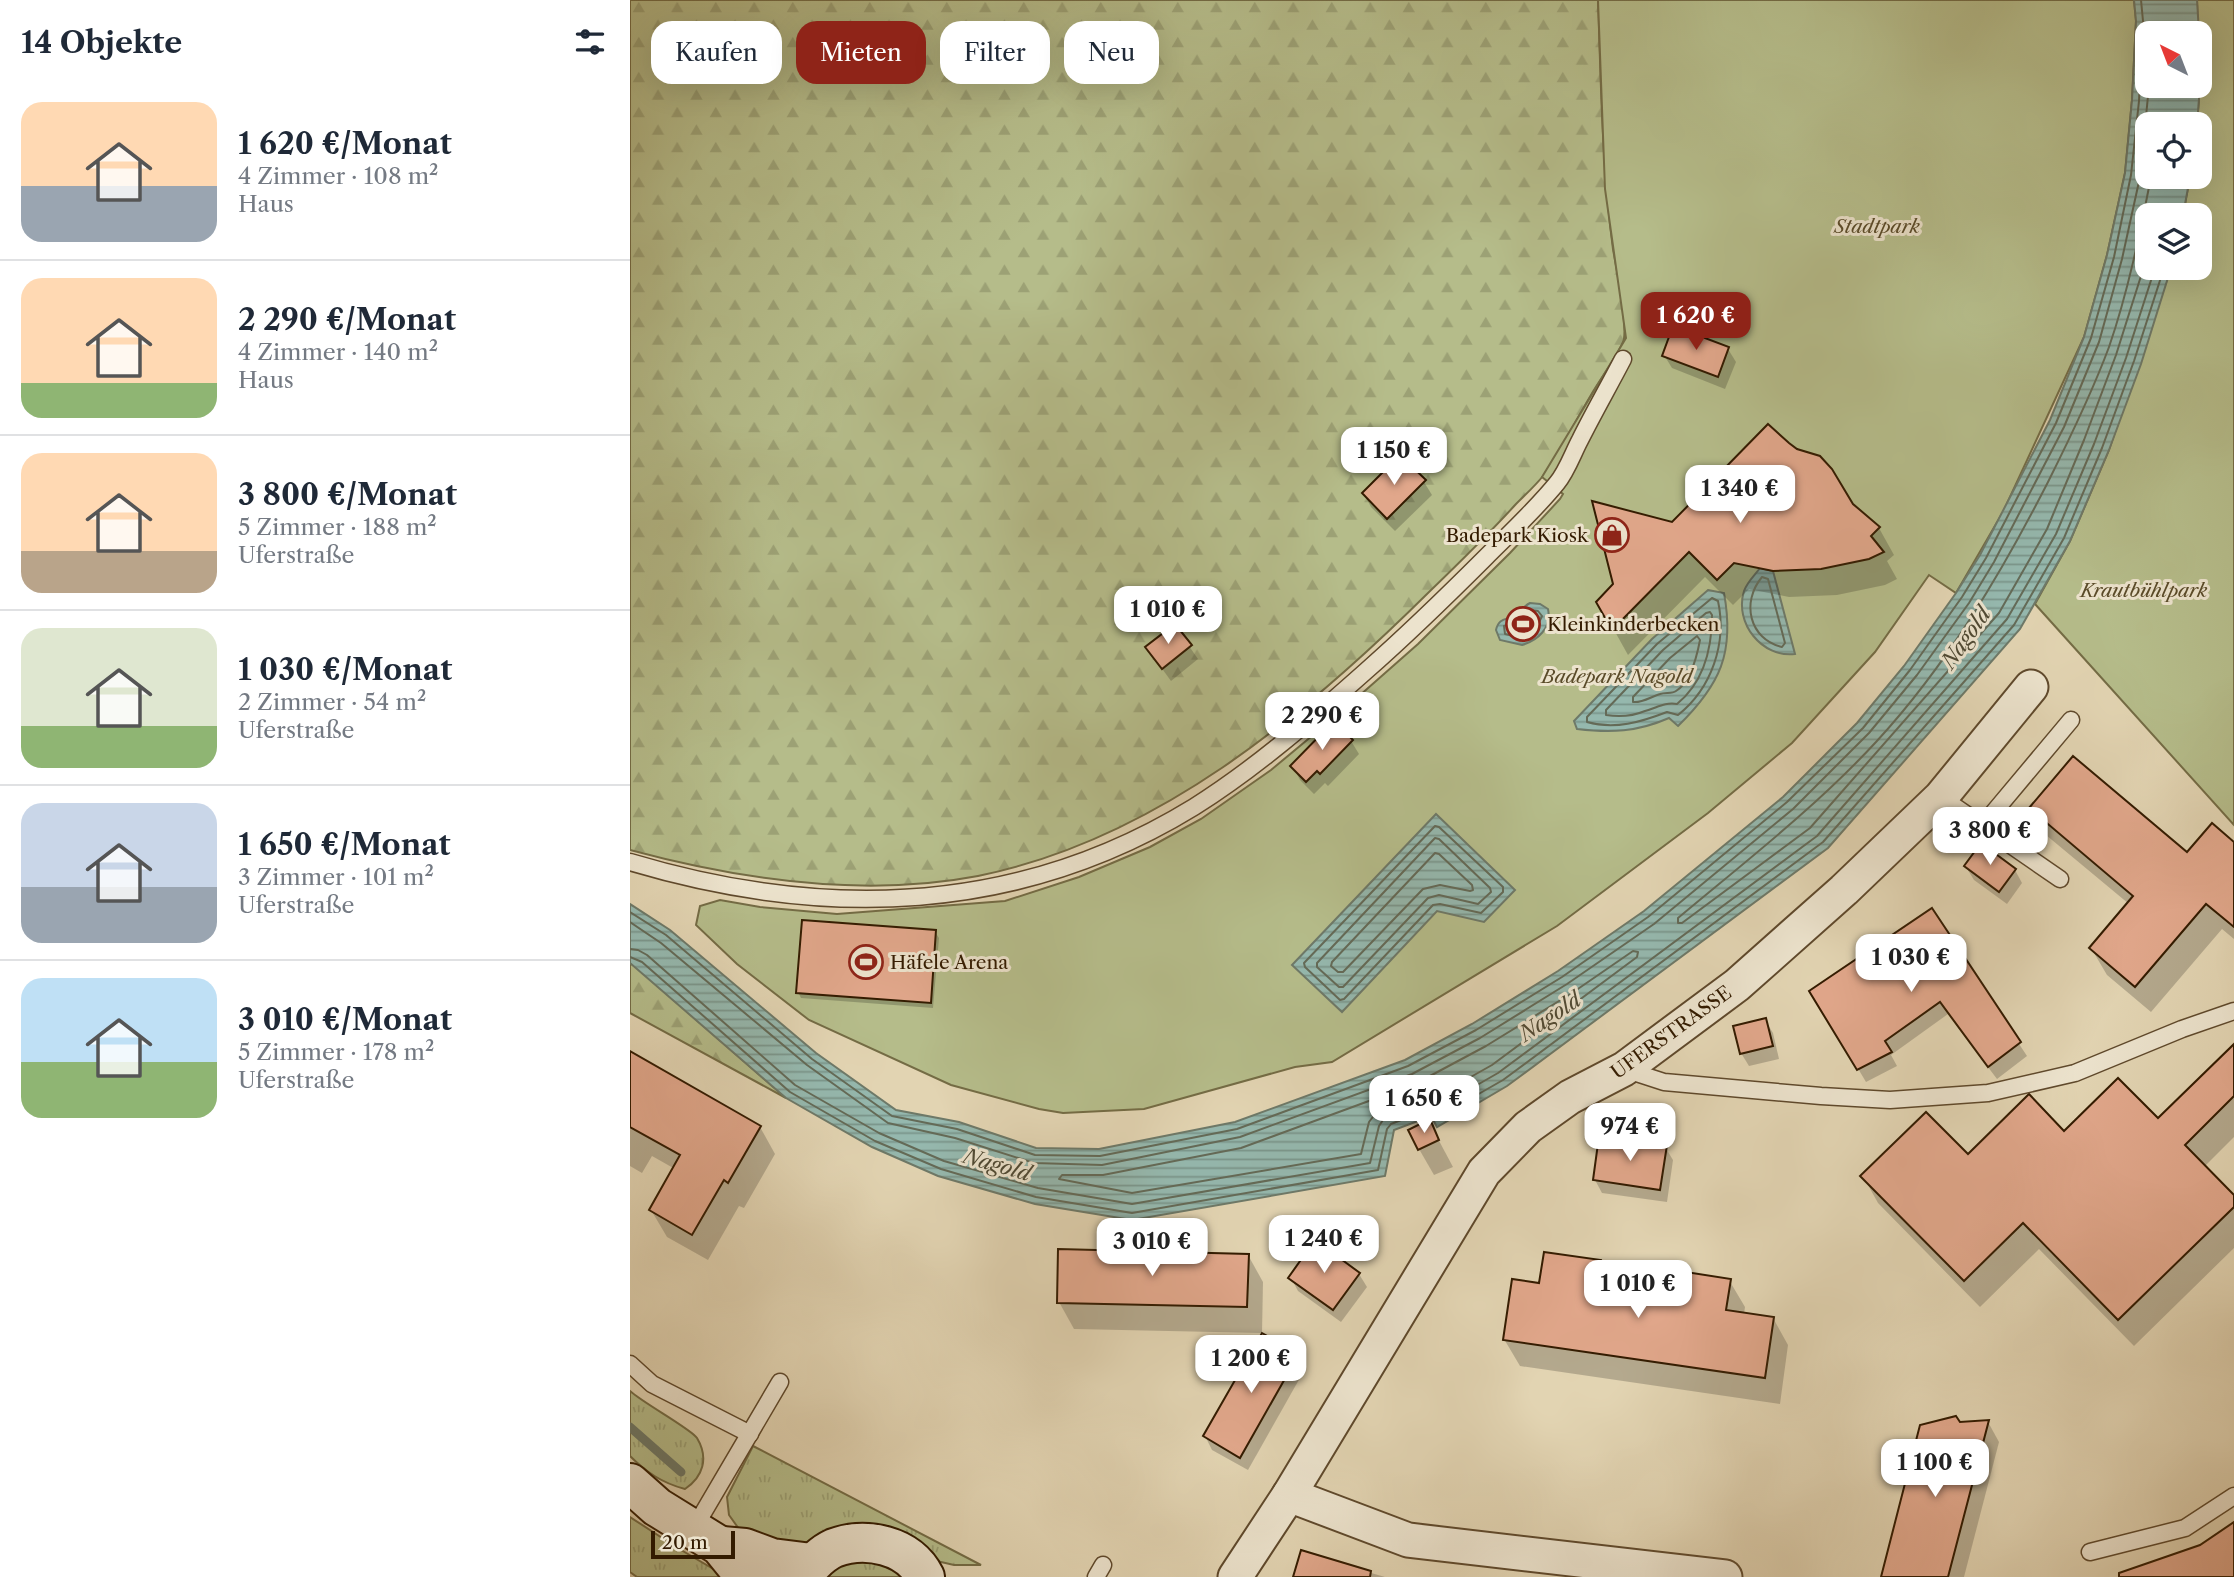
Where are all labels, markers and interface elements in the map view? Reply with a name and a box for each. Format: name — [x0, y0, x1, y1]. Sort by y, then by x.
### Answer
chip: Kaufen — [651, 21, 782, 84]
chip: Mieten — [796, 21, 926, 84]
chip: Filter — [940, 21, 1050, 84]
chip: Neu — [1064, 21, 1159, 84]
north arrow — [2135, 21, 2212, 98]
map controls — [2135, 21, 2212, 280]
icon: filters — [571, 23, 609, 61]
text: 14 Objekte — [21, 24, 182, 61]
button: locate — [2135, 112, 2212, 189]
text: 1 620 €/Monat — [238, 125, 452, 162]
icon: home — [77, 130, 161, 214]
text: 4 Zimmer · 108 m² — [238, 162, 438, 190]
text: Haus — [238, 190, 294, 218]
button: layers — [2135, 203, 2212, 280]
park label: Stadtpark — [1833, 215, 1920, 238]
pin: 1 620 € — [1631, 292, 1761, 352]
text: 2 290 €/Monat — [238, 301, 456, 338]
text: 1 620 € — [1657, 301, 1735, 329]
icon: home — [77, 306, 161, 390]
text: 4 Zimmer · 140 m² — [238, 338, 438, 366]
text: Haus — [238, 366, 294, 394]
pin: 1 150 € — [1329, 428, 1459, 487]
text: 1 150 € — [1357, 436, 1431, 464]
pin: 1 340 € — [1675, 466, 1805, 525]
text: 1 340 € — [1701, 474, 1779, 502]
text: 3 800 €/Monat — [238, 476, 457, 513]
icon: home — [77, 481, 161, 565]
text: 5 Zimmer · 188 m² — [238, 513, 437, 541]
shop icon: Badepark Kiosk — [1593, 516, 1631, 554]
place label: Badepark Kiosk — [1446, 524, 1589, 547]
text: Uferstraße — [238, 541, 354, 569]
park label: Krautbühlpark — [2079, 579, 2208, 602]
pin: 1 010 € — [1103, 586, 1233, 646]
text: 1 010 € — [1130, 595, 1206, 623]
water label: Nagold — [1934, 600, 1997, 675]
sports icon: Kleinkinderbecken — [1504, 605, 1542, 643]
place label: Kleinkinderbecken — [1547, 613, 1720, 636]
text: 1 030 €/Monat — [238, 651, 452, 688]
icon: home — [77, 656, 161, 740]
park label: Badepark Nagold — [1539, 665, 1694, 688]
text: 2 Zimmer · 54 m² — [238, 688, 426, 716]
pin: 2 290 € — [1257, 692, 1387, 752]
text: 2 290 € — [1281, 701, 1363, 729]
text: Uferstraße — [238, 716, 354, 744]
pin: 3 800 € — [1925, 808, 2055, 867]
text: 3 800 € — [1949, 816, 2031, 844]
text: 1 650 €/Monat — [238, 826, 451, 863]
icon: home — [77, 831, 161, 915]
text: 3 Zimmer · 101 m² — [238, 863, 434, 891]
text: Uferstraße — [238, 891, 354, 919]
pin: 1 030 € — [1846, 934, 1976, 994]
sports icon: Häfele Arena — [847, 943, 885, 981]
text: 1 030 € — [1872, 943, 1950, 971]
place label: Häfele Arena — [890, 951, 1008, 974]
street label: UFERSTRASSE — [1607, 981, 1736, 1084]
water label: Nagold — [1512, 985, 1587, 1047]
text: 3 010 €/Monat — [238, 1001, 452, 1038]
icon: home — [77, 1006, 161, 1090]
text: 5 Zimmer · 178 m² — [238, 1038, 434, 1066]
text: Uferstraße — [238, 1066, 354, 1094]
pin: 1 650 € — [1359, 1076, 1489, 1135]
text: 1 650 € — [1385, 1084, 1463, 1112]
pin: 974 € — [1581, 1104, 1679, 1163]
text: 974 € — [1601, 1112, 1659, 1140]
water label: Nagold — [959, 1142, 1036, 1187]
pin: 1 240 € — [1259, 1216, 1389, 1275]
pin: 3 010 € — [1087, 1218, 1217, 1278]
text: 1 240 € — [1285, 1224, 1363, 1252]
text: 3 010 € — [1113, 1227, 1191, 1255]
pin: 1 010 € — [1573, 1260, 1703, 1320]
text: 1 010 € — [1600, 1269, 1676, 1297]
pin: 1 200 € — [1186, 1336, 1316, 1395]
text: 1 200 € — [1211, 1344, 1291, 1372]
pin: 1 100 € — [1870, 1440, 2000, 1499]
text: 1 100 € — [1897, 1448, 1973, 1476]
scale bar — [651, 1528, 735, 1560]
text: 20 m — [662, 1531, 708, 1554]

